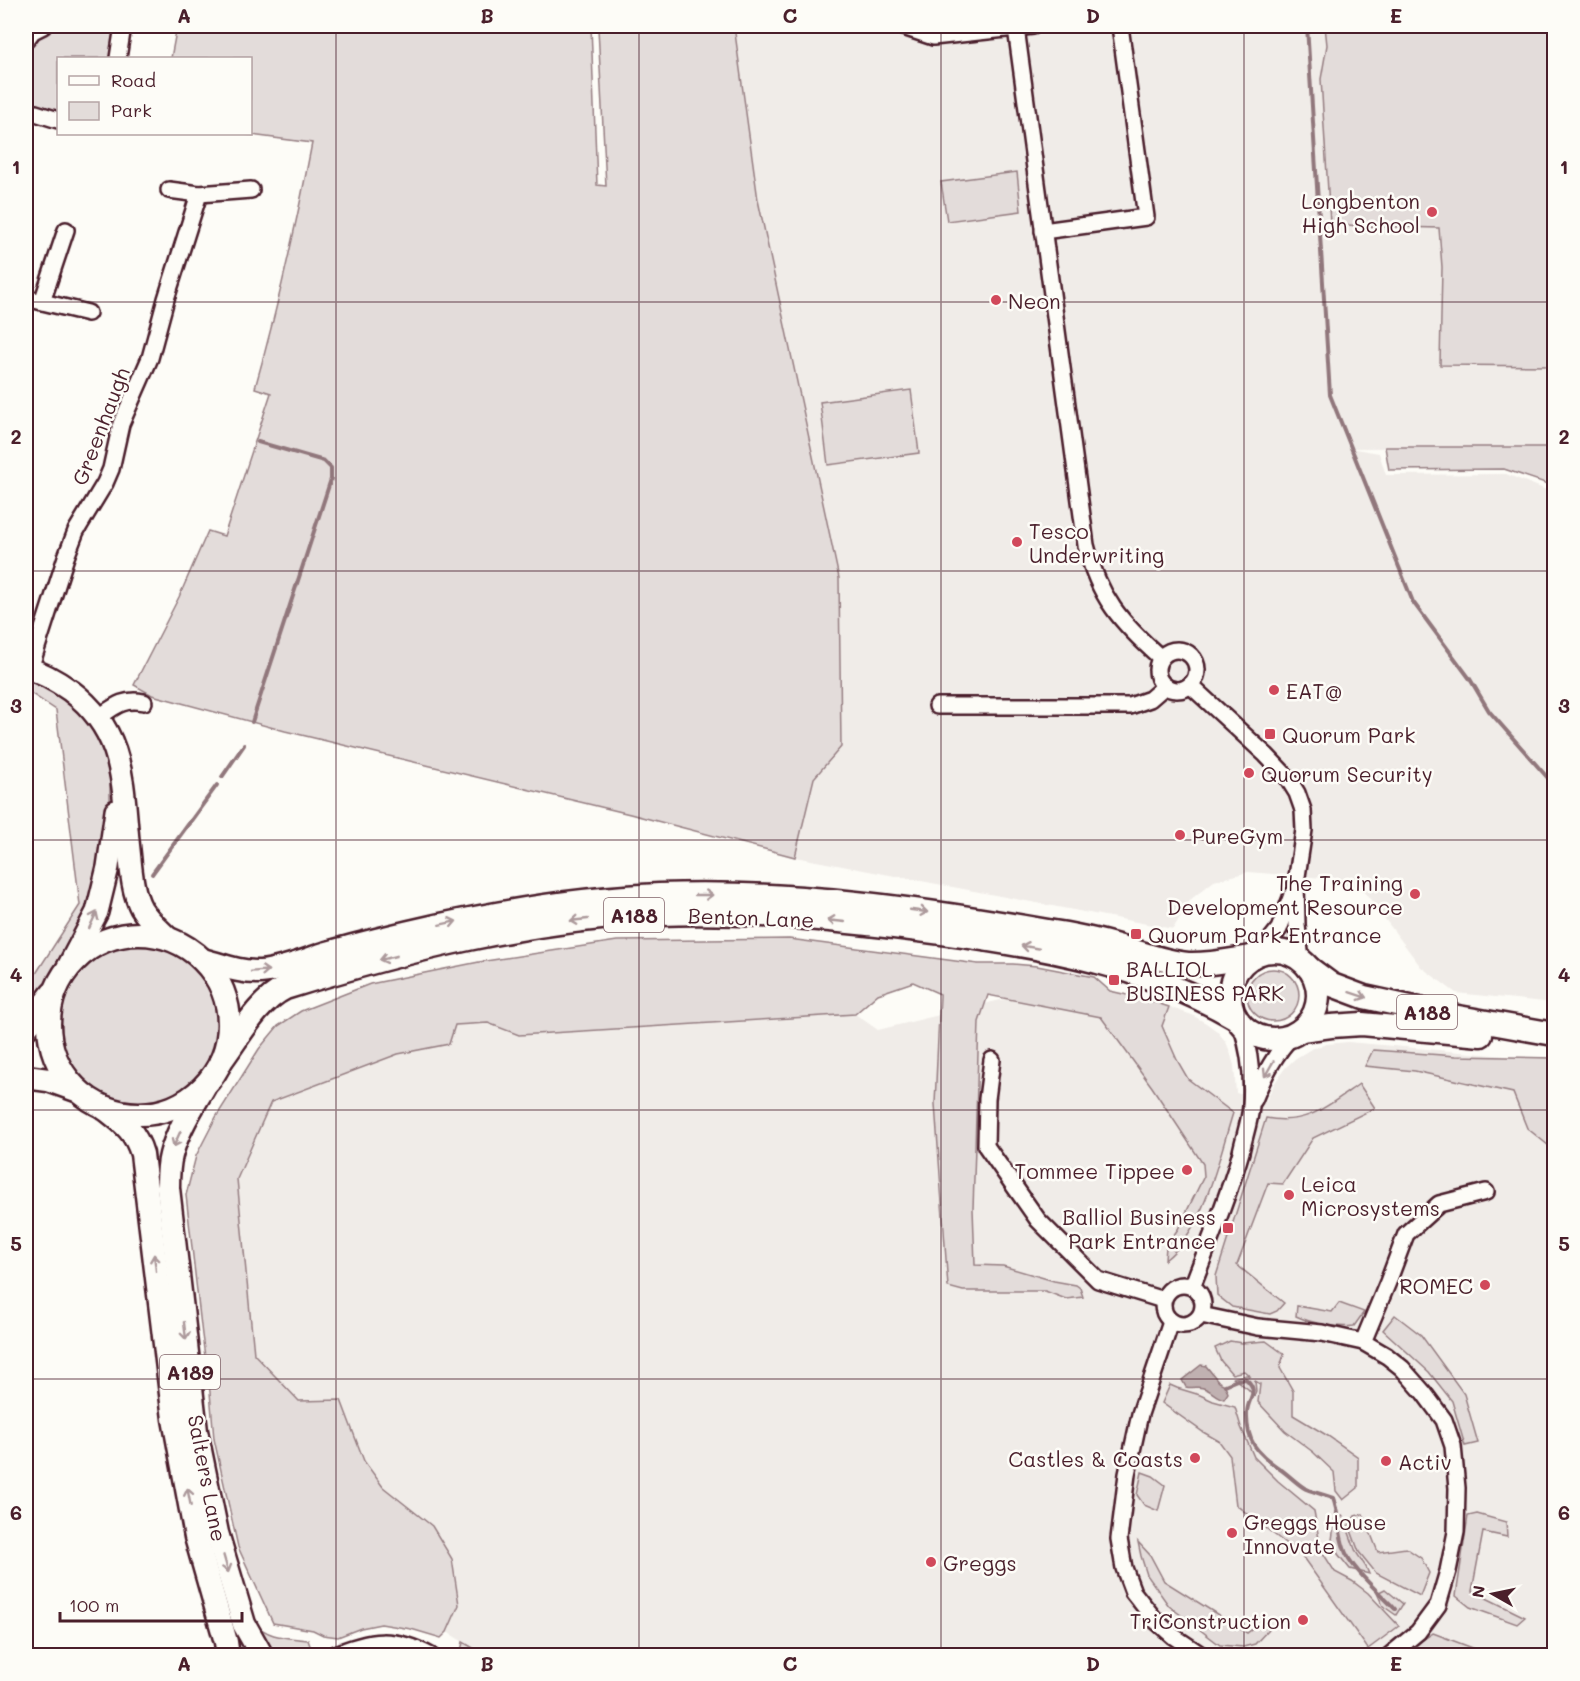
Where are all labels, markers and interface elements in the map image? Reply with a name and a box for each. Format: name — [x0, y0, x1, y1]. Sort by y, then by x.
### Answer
text: A — [177, 2, 191, 28]
text: B — [480, 2, 494, 28]
text: C — [783, 2, 798, 28]
text: D — [1086, 2, 1100, 28]
text: E — [1390, 2, 1402, 28]
legend — [57, 57, 252, 135]
text: Road — [111, 68, 156, 92]
text: Park — [111, 98, 152, 122]
text: 1 — [12, 153, 20, 179]
text: 1 — [1560, 153, 1568, 179]
place label: Longbenton High School — [1301, 187, 1420, 238]
marker: Longbenton High School — [1425, 205, 1439, 219]
place label: Neon — [1008, 287, 1061, 314]
marker: Neon — [989, 293, 1003, 307]
street label: Greenhaugh — [65, 363, 135, 489]
text: 2 — [10, 423, 22, 449]
text: 2 — [1558, 423, 1570, 449]
place label: Tesco Underwriting — [1029, 517, 1164, 568]
marker: Tesco Underwriting — [1010, 535, 1024, 549]
place label: EAT@ — [1286, 677, 1343, 704]
marker: EAT@ — [1267, 683, 1281, 697]
text: 3 — [10, 692, 22, 718]
text: 3 — [1558, 692, 1570, 718]
place label: Quorum Park — [1282, 721, 1415, 748]
marker: Quorum Park — [1263, 727, 1277, 741]
place label: Quorum Security — [1261, 760, 1433, 787]
marker: Quorum Security — [1242, 766, 1256, 780]
place label: PureGym — [1192, 822, 1283, 849]
marker: PureGym — [1173, 828, 1187, 842]
place label: The Training Development Resource — [1167, 869, 1403, 920]
marker: The Training Development Resource — [1408, 887, 1422, 901]
one-way arrow — [694, 889, 714, 901]
road number: A188 — [604, 898, 664, 932]
street label: Benton Lane — [687, 901, 815, 933]
one-way arrow — [909, 906, 929, 917]
one-way arrow — [88, 912, 100, 930]
one-way arrow — [569, 915, 589, 926]
one-way arrow — [827, 915, 847, 926]
one-way arrow — [438, 917, 458, 928]
place label: Quorum Park Entrance — [1148, 921, 1382, 948]
marker: Quorum Park Entrance — [1129, 927, 1143, 941]
one-way arrow — [1020, 941, 1040, 952]
one-way arrow — [378, 952, 397, 964]
place label: BALLIOL BUSINESS PARK — [1126, 955, 1284, 1006]
text: 4 — [10, 961, 23, 987]
text: 4 — [1558, 961, 1571, 987]
one-way arrow — [249, 965, 269, 976]
marker: BALLIOL BUSINESS PARK — [1107, 973, 1121, 987]
one-way arrow — [1348, 991, 1367, 1002]
road number: A188 — [1397, 995, 1457, 1029]
one-way arrow — [1262, 1060, 1274, 1077]
one-way arrow — [171, 1129, 183, 1147]
place label: Tommee Tippee — [1015, 1157, 1175, 1184]
marker: Tommee Tippee — [1180, 1163, 1194, 1177]
place label: Leica Microsystems — [1301, 1170, 1440, 1221]
marker: Leica Microsystems — [1282, 1188, 1296, 1202]
place label: Balliol Business Park Entrance — [1062, 1203, 1216, 1254]
marker: Balliol Business Park Entrance — [1221, 1221, 1235, 1235]
text: 5 — [10, 1230, 22, 1256]
text: 5 — [1558, 1230, 1570, 1256]
one-way arrow — [149, 1253, 160, 1273]
place label: ROMEC — [1399, 1272, 1473, 1299]
marker: ROMEC — [1478, 1278, 1492, 1292]
one-way arrow — [180, 1321, 191, 1341]
road number: A189 — [160, 1355, 220, 1389]
street label: Salters Lane — [182, 1412, 234, 1544]
place label: Castles & Coasts — [1008, 1445, 1183, 1472]
place label: Activ — [1398, 1448, 1452, 1475]
marker: Castles & Coasts — [1188, 1451, 1202, 1465]
marker: Activ — [1379, 1454, 1393, 1468]
one-way arrow — [183, 1488, 194, 1507]
text: 6 — [10, 1499, 22, 1525]
text: 6 — [1558, 1499, 1570, 1525]
place label: Greggs House Innovate — [1244, 1508, 1387, 1559]
marker: Greggs House Innovate — [1225, 1526, 1239, 1540]
place label: Greggs — [943, 1549, 1017, 1576]
one-way arrow — [221, 1554, 232, 1573]
marker: Greggs — [924, 1555, 938, 1569]
north arrow — [1463, 1564, 1523, 1624]
text: N — [1466, 1584, 1489, 1599]
scale bar — [60, 1585, 242, 1623]
text: 100 m — [69, 1593, 119, 1617]
place label: TriConstruction — [1130, 1607, 1291, 1634]
marker: TriConstruction — [1296, 1613, 1310, 1627]
text: A — [177, 1650, 191, 1676]
text: B — [480, 1650, 494, 1676]
text: C — [783, 1650, 798, 1676]
text: D — [1086, 1650, 1100, 1676]
text: E — [1390, 1650, 1402, 1676]

